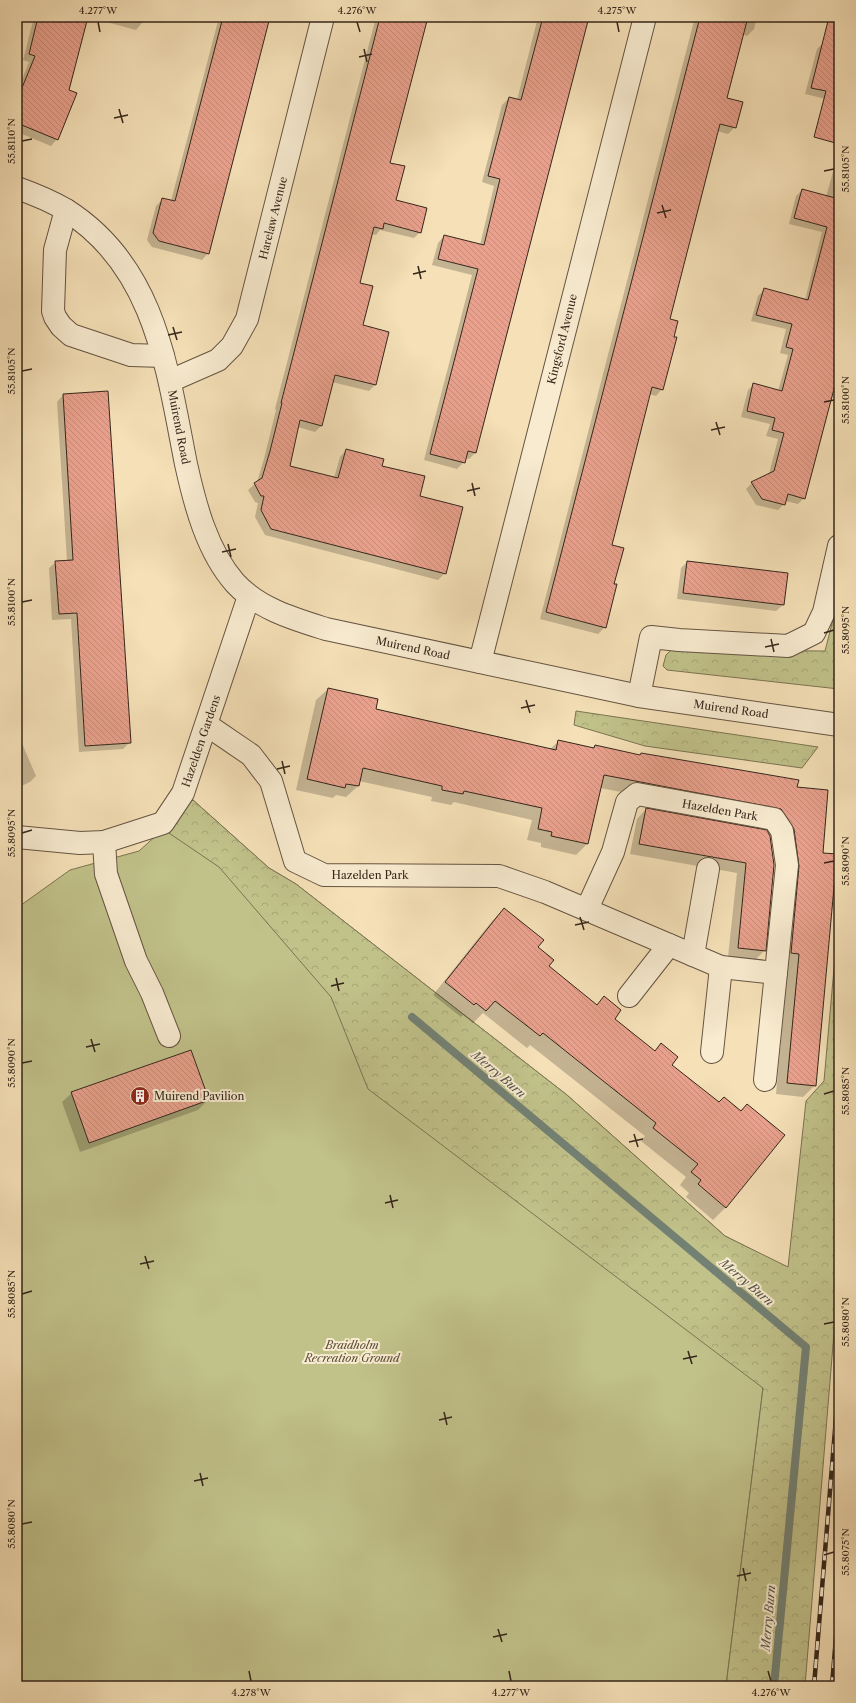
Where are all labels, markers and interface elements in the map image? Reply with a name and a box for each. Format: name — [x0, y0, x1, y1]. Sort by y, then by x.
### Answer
text: 4.277°W — [79, 4, 118, 17]
text: 4.276°W — [338, 4, 377, 17]
text: 4.275°W — [598, 4, 637, 17]
text: 55.8110°N — [5, 118, 18, 164]
text: 55.8105°N — [839, 146, 852, 192]
street label: Harelaw Avenue — [256, 175, 290, 261]
street label: Kingsford Avenue — [544, 292, 580, 386]
text: 55.8105°N — [5, 348, 18, 394]
text: 55.8100°N — [839, 376, 852, 424]
street label: Muirend Road — [165, 389, 193, 466]
text: 55.8100°N — [5, 578, 18, 626]
text: 55.8095°N — [839, 606, 852, 654]
street label: Muirend Road — [375, 633, 452, 663]
street label: Hazelden Gardens — [179, 693, 223, 789]
street label: Muirend Road — [693, 697, 770, 721]
street label: Hazelden Park — [681, 796, 760, 824]
text: 55.8095°N — [5, 809, 18, 857]
text: 55.8090°N — [839, 836, 852, 886]
street label: Hazelden Park — [332, 868, 409, 882]
text: 55.8090°N — [5, 1038, 18, 1088]
water label: Merry Burn — [467, 1046, 529, 1101]
text: 55.8085°N — [839, 1067, 852, 1115]
building icon: Muirend Pavilion — [129, 1085, 151, 1107]
place label: Muirend Pavilion — [154, 1089, 244, 1103]
water label: Merry Burn — [715, 1254, 777, 1309]
text: 55.8085°N — [5, 1270, 18, 1318]
text: 55.8080°N — [839, 1297, 852, 1347]
park label: Braidholm Recreation Ground — [304, 1338, 401, 1365]
text: 55.8080°N — [5, 1499, 18, 1549]
text: 55.8075°N — [839, 1528, 852, 1576]
water label: Merry Burn — [757, 1584, 778, 1654]
text: 4.278°W — [231, 1686, 272, 1699]
text: 4.277°W — [492, 1686, 531, 1699]
text: 4.276°W — [752, 1686, 791, 1699]

